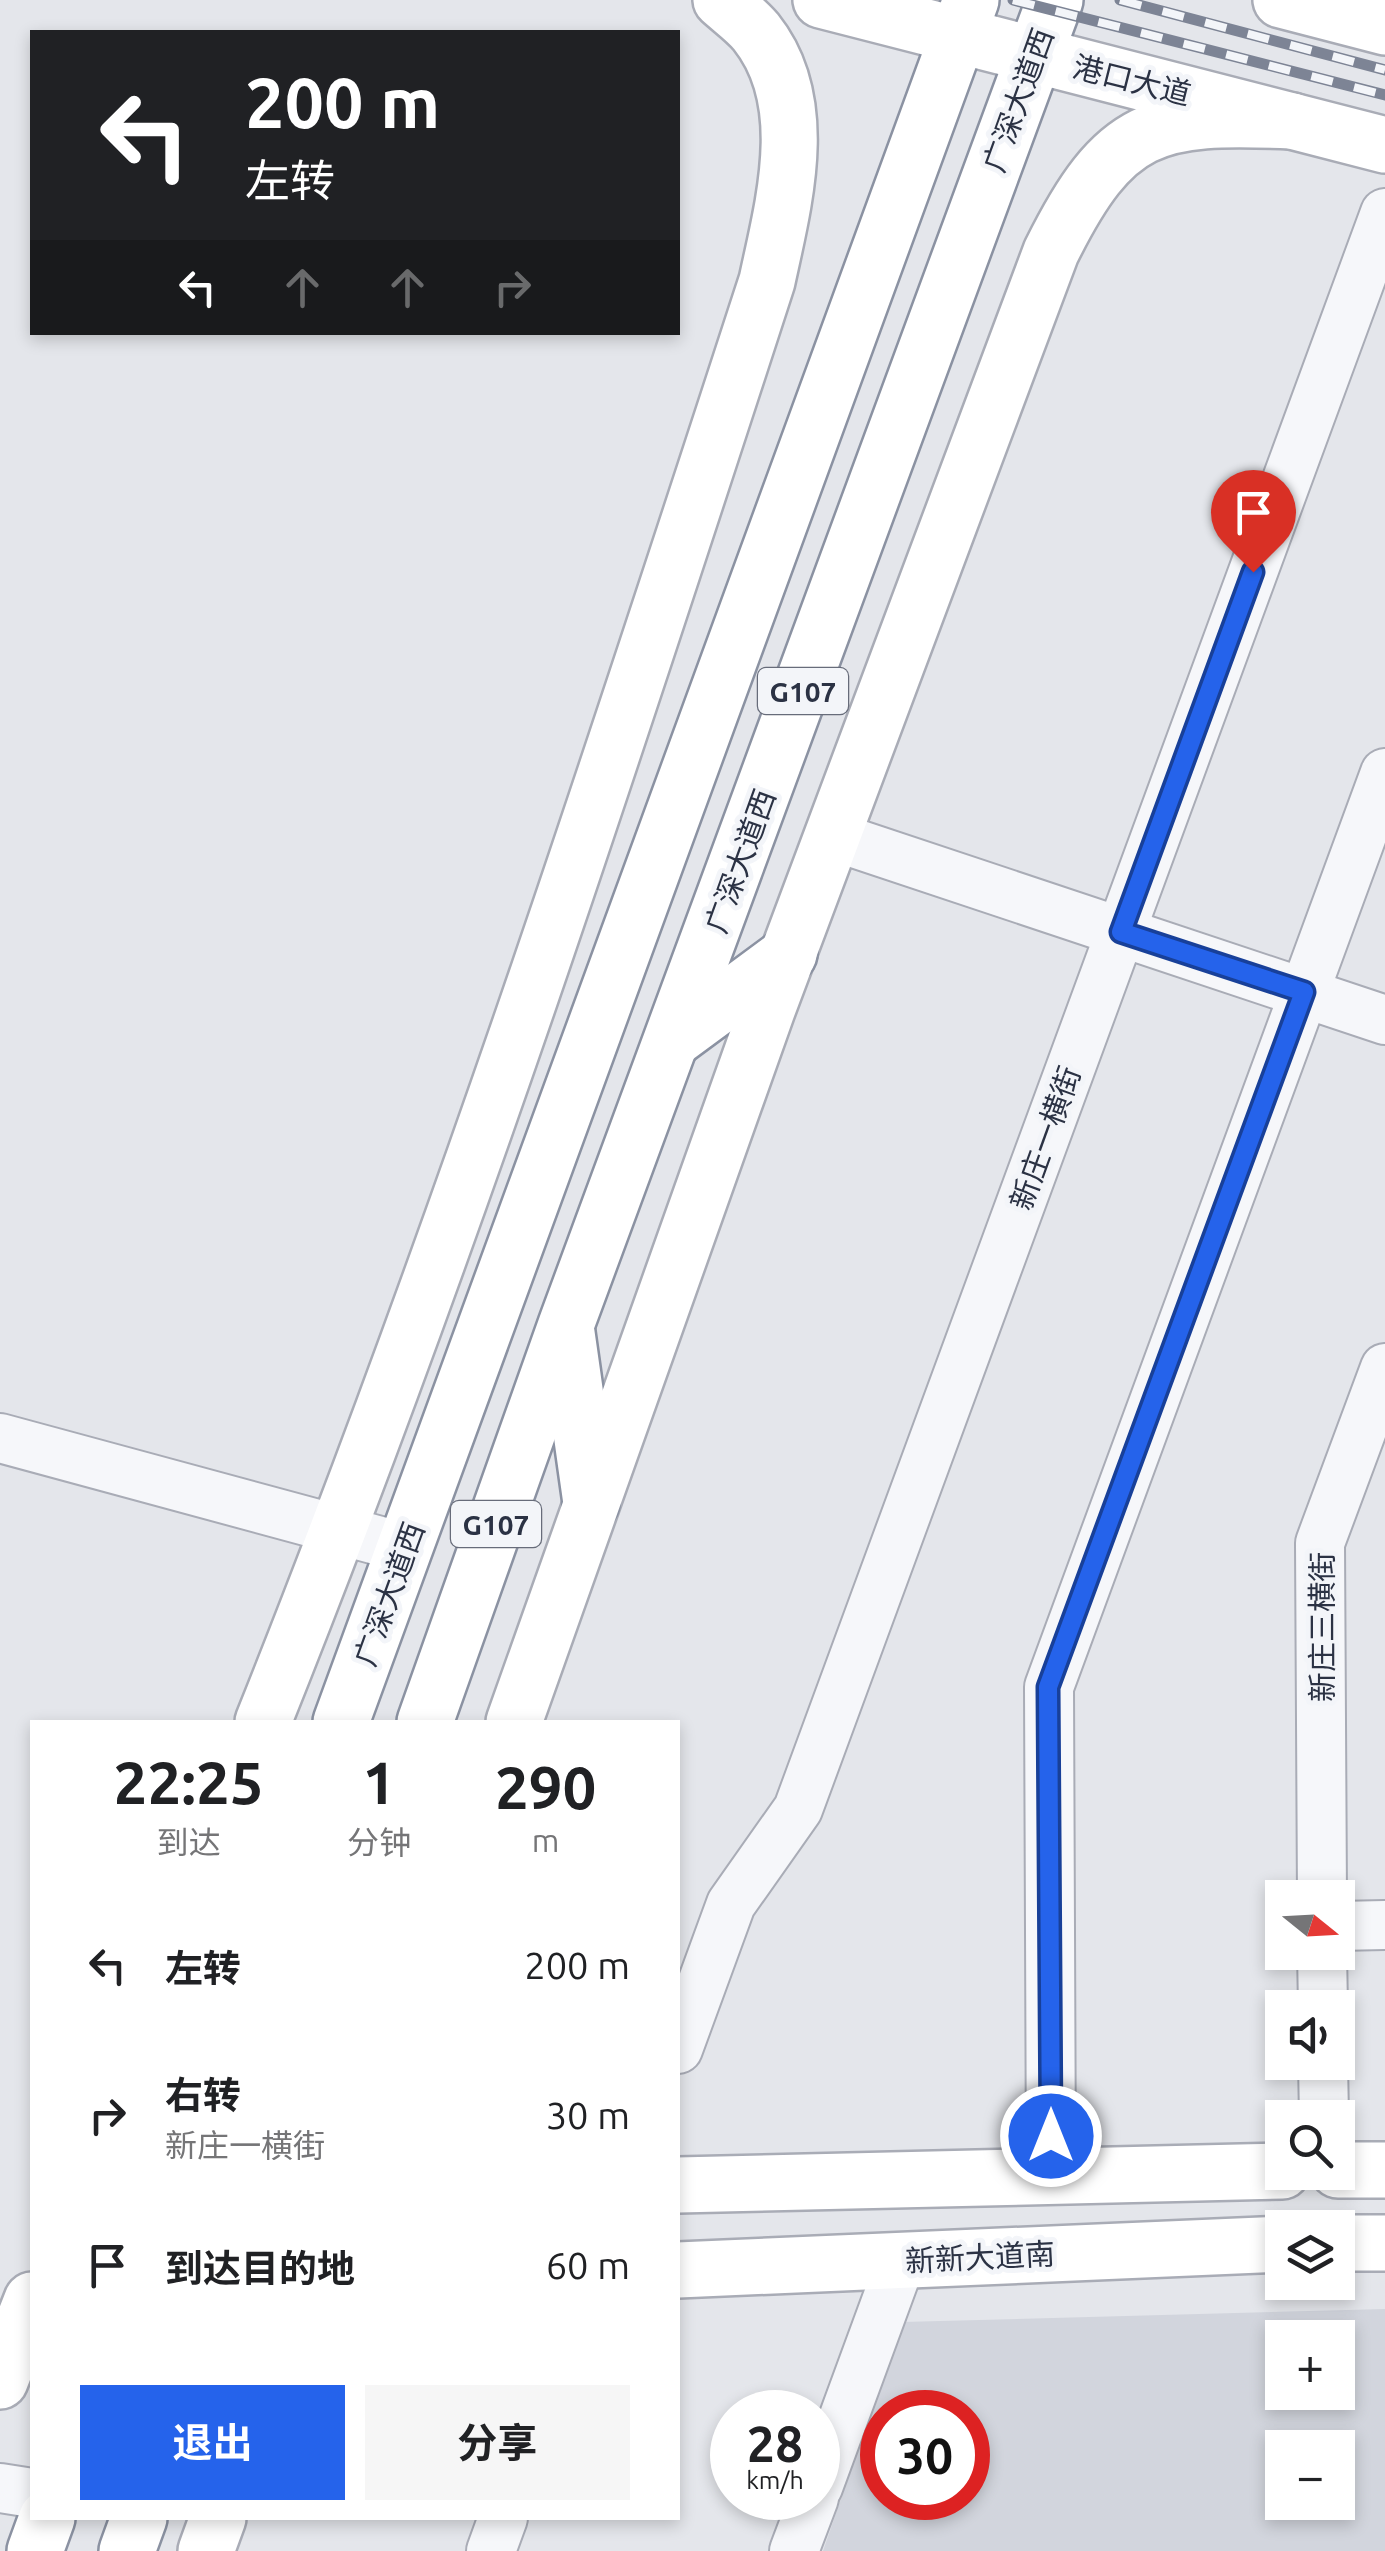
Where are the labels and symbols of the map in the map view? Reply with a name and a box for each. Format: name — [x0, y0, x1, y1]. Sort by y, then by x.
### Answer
street label: 广深大道西 — [976, 24, 1060, 176]
street label: 港口大道 — [1070, 49, 1194, 111]
pin — [1211, 470, 1296, 573]
road number: G107 — [758, 668, 848, 714]
street label: 广深大道西 — [698, 785, 782, 937]
street label: 新庄一横街 — [1003, 1062, 1087, 1214]
road number: G107 — [451, 1501, 541, 1547]
street label: 广深大道西 — [347, 1518, 431, 1670]
street label: 新庄三横街 — [1305, 1552, 1339, 1702]
north arrow — [1265, 1880, 1355, 1970]
position arrow — [999, 2084, 1103, 2188]
street label: 新新大道南 — [904, 2236, 1056, 2278]
speed limit sign: 30 — [860, 2390, 990, 2520]

